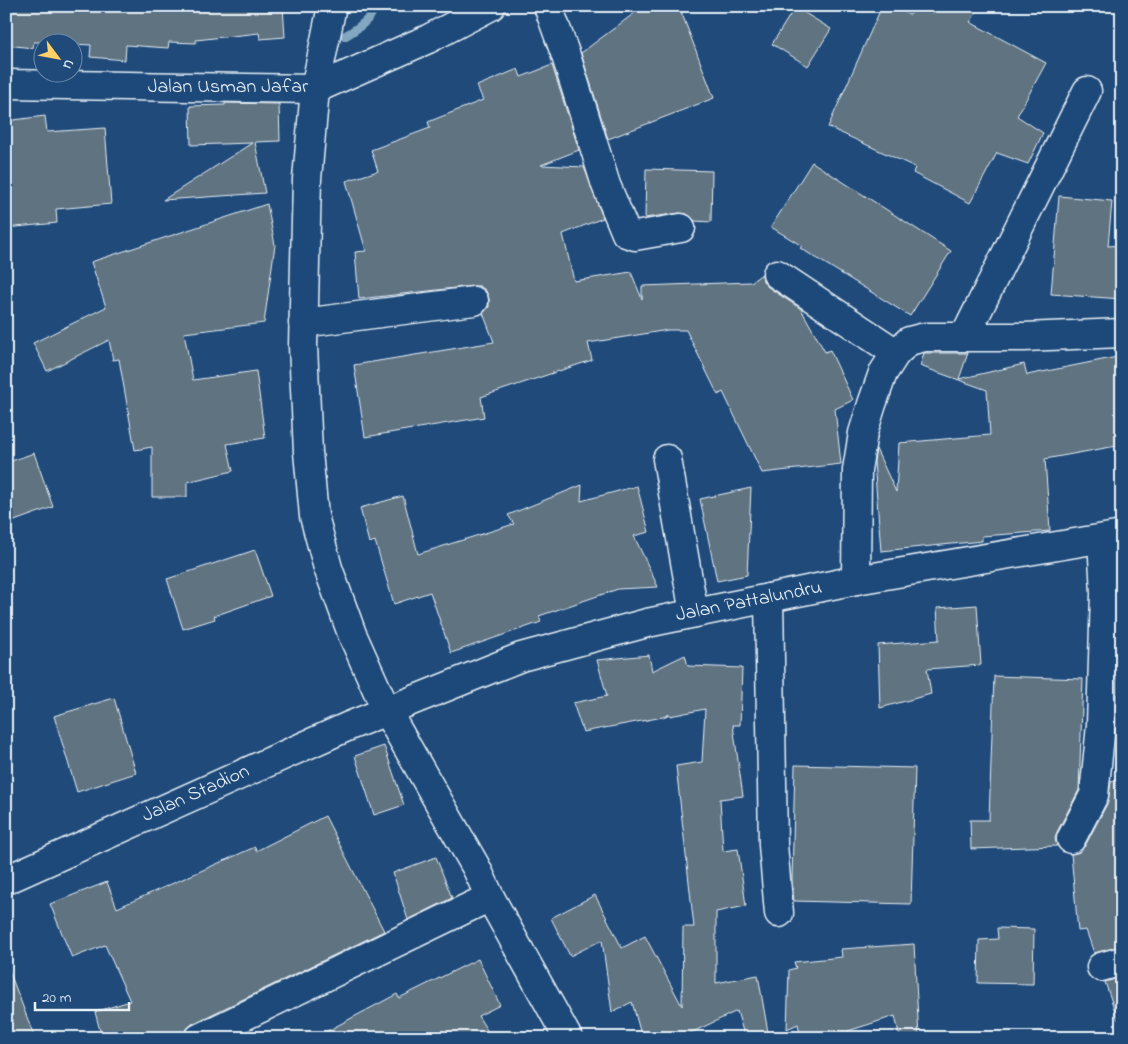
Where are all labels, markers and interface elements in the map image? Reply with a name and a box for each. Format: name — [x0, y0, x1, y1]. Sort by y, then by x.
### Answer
north arrow — [32, 32, 82, 82]
text: U — [56, 55, 79, 74]
street label: Jalan Usman Jafar — [148, 73, 309, 102]
street label: Jalan Pattalundru — [673, 574, 825, 630]
street label: Jalan Stadion — [138, 757, 255, 831]
scale bar — [35, 979, 129, 1011]
text: 20 m — [42, 987, 72, 1009]

